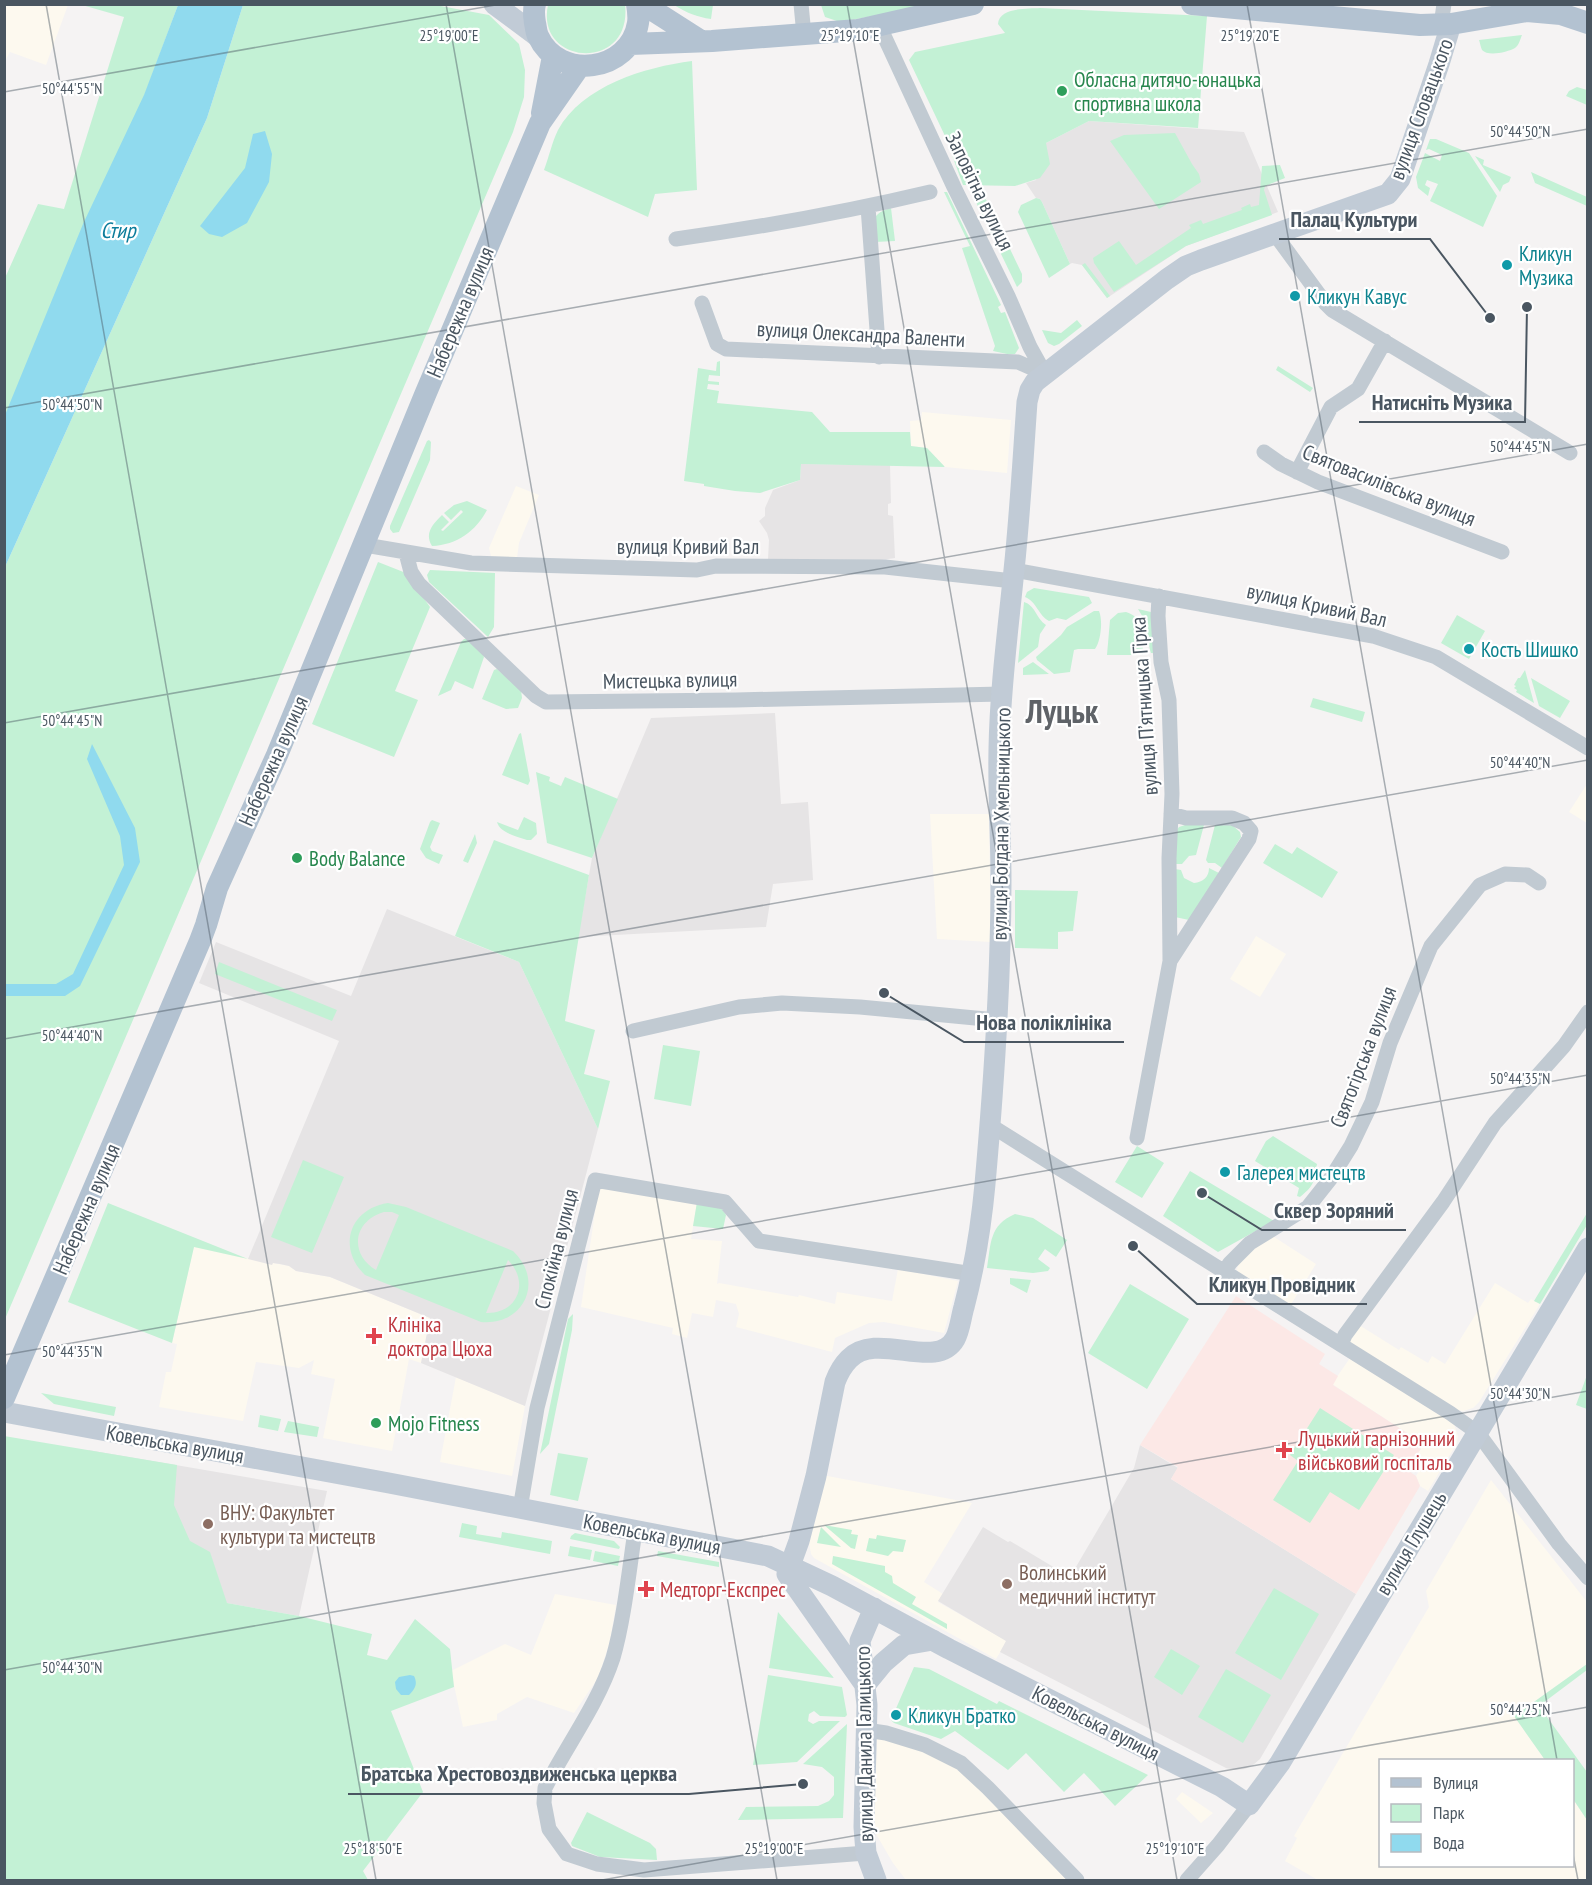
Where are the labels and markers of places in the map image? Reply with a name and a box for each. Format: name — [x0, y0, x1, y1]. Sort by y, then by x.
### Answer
place label: Обласна дитячо-юнацька спортивна школа — [1074, 66, 1261, 117]
marker: Обласна дитячо-юнацька спортивна школа — [1055, 84, 1069, 98]
callout: Палац Культури — [1279, 199, 1430, 239]
place label: Кликун Музика — [1519, 240, 1573, 291]
marker: Кликун Музика — [1500, 258, 1514, 272]
place label: Кликун Кавус — [1307, 283, 1408, 310]
marker: Кликун Кавус — [1288, 289, 1302, 303]
callout: Натисніть Музика — [1359, 382, 1525, 422]
place label: Кость Шишко — [1481, 636, 1579, 663]
marker: Кость Шишко — [1462, 642, 1476, 656]
place label: Body Balance — [309, 845, 405, 872]
marker: Body Balance — [290, 851, 304, 865]
callout: Нова поліклініка — [964, 1002, 1124, 1042]
place label: Галерея мистецтв — [1237, 1159, 1366, 1186]
marker: Галерея мистецтв — [1218, 1165, 1232, 1179]
callout: Сквер Зоряний — [1262, 1190, 1406, 1230]
callout: Кликун Провідник — [1197, 1264, 1367, 1304]
place label: Клініка доктора Цюха — [388, 1311, 492, 1362]
marker: Клініка доктора Цюха — [365, 1327, 383, 1345]
place label: Mojo Fitness — [388, 1410, 480, 1437]
marker: Mojo Fitness — [369, 1416, 383, 1430]
place label: Луцький гарнізонний військовий госпіталь — [1297, 1425, 1455, 1476]
marker: Луцький гарнізонний військовий госпіталь — [1275, 1441, 1293, 1459]
place label: ВНУ: Факультет культури та мистецтв — [220, 1499, 376, 1550]
marker: ВНУ: Факультет культури та мистецтв — [201, 1517, 215, 1531]
place label: Волинський медичний інститут — [1019, 1559, 1156, 1610]
place label: Медторг-Експрес — [660, 1576, 786, 1603]
marker: Волинський медичний інститут — [1000, 1577, 1014, 1591]
marker: Медторг-Експрес — [637, 1580, 655, 1598]
place label: Кликун Братко — [908, 1702, 1016, 1729]
marker: Кликун Братко — [889, 1708, 903, 1722]
callout: Братська Хрестовоздвиженська церква — [348, 1754, 689, 1794]

